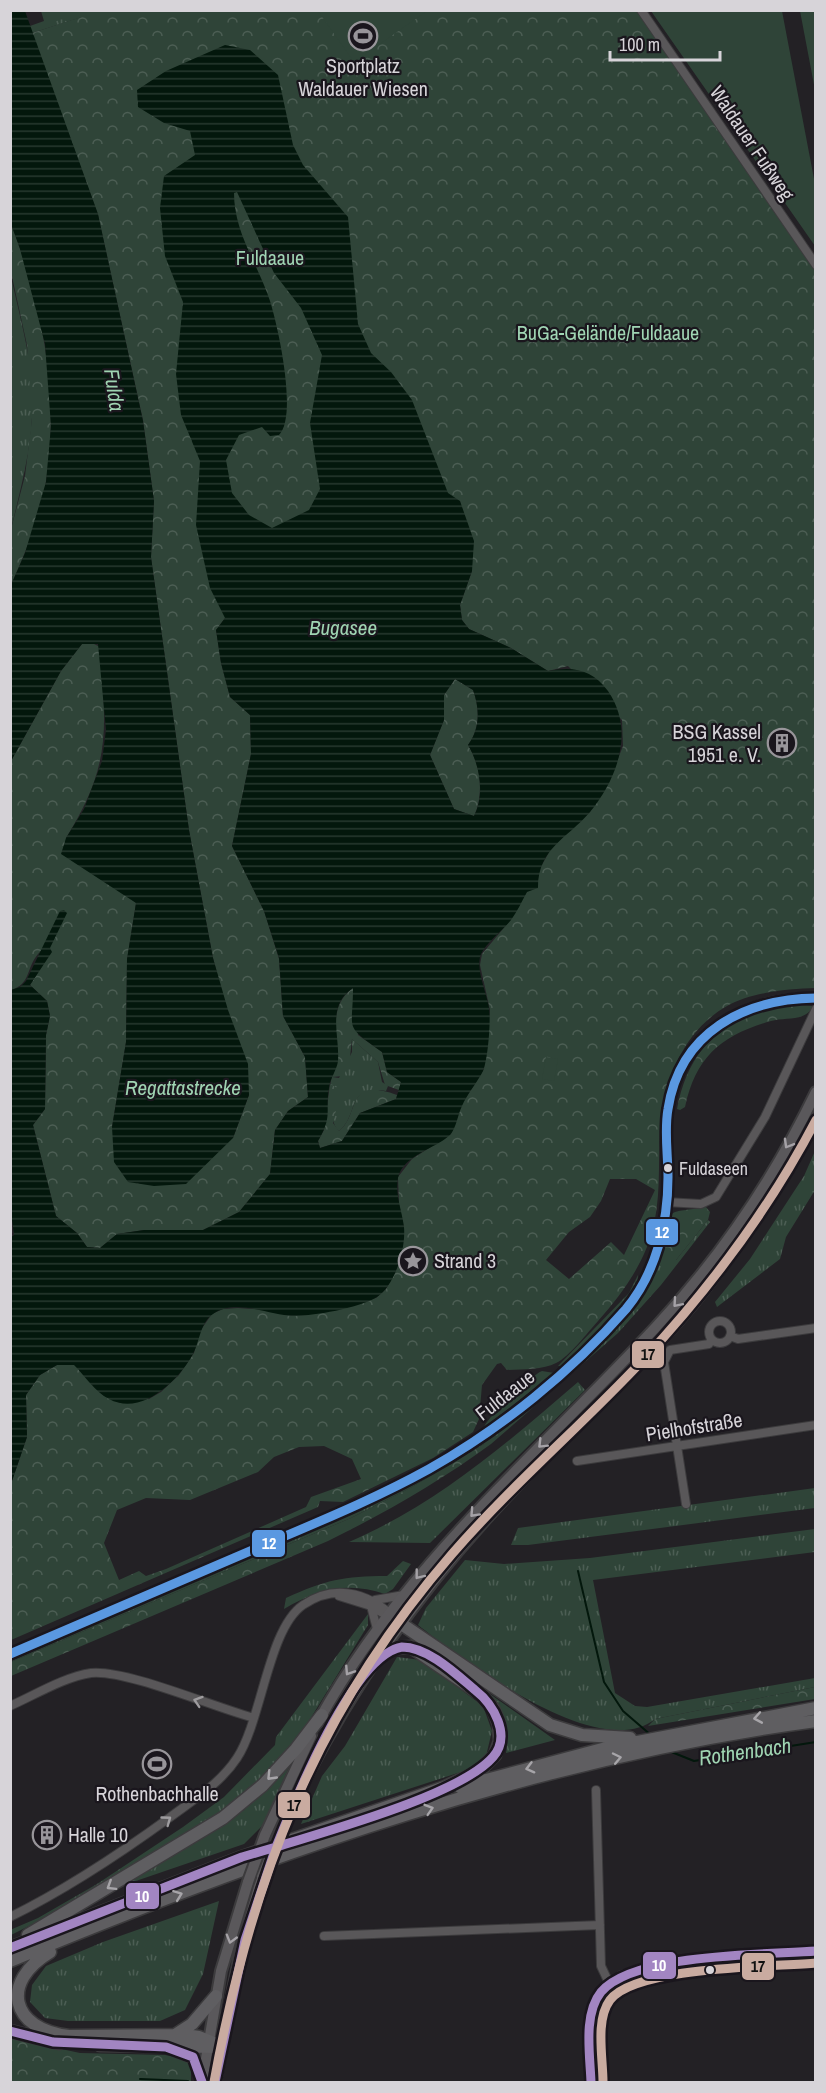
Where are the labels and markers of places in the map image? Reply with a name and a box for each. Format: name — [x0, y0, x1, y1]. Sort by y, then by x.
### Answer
sports icon: Sportplatz Waldauer Wiesen — [347, 20, 379, 52]
place label: Sportplatz Waldauer Wiesen — [298, 52, 428, 102]
place label: BSG Kassel 1951 e. V. — [673, 718, 761, 768]
building icon: BSG Kassel 1951 e. V. — [766, 727, 798, 759]
place label: Fuldaseen — [679, 1156, 748, 1181]
marker: Fuldaseen — [662, 1162, 674, 1174]
place icon: Strand 3 — [397, 1245, 429, 1277]
place label: Strand 3 — [434, 1247, 496, 1274]
sports icon: Rothenbachhalle — [141, 1748, 173, 1780]
place label: Rothenbachhalle — [95, 1780, 219, 1807]
building icon: Halle 10 — [31, 1819, 63, 1851]
place label: Halle 10 — [68, 1821, 128, 1848]
unlabelled marker — [704, 1964, 716, 1976]

